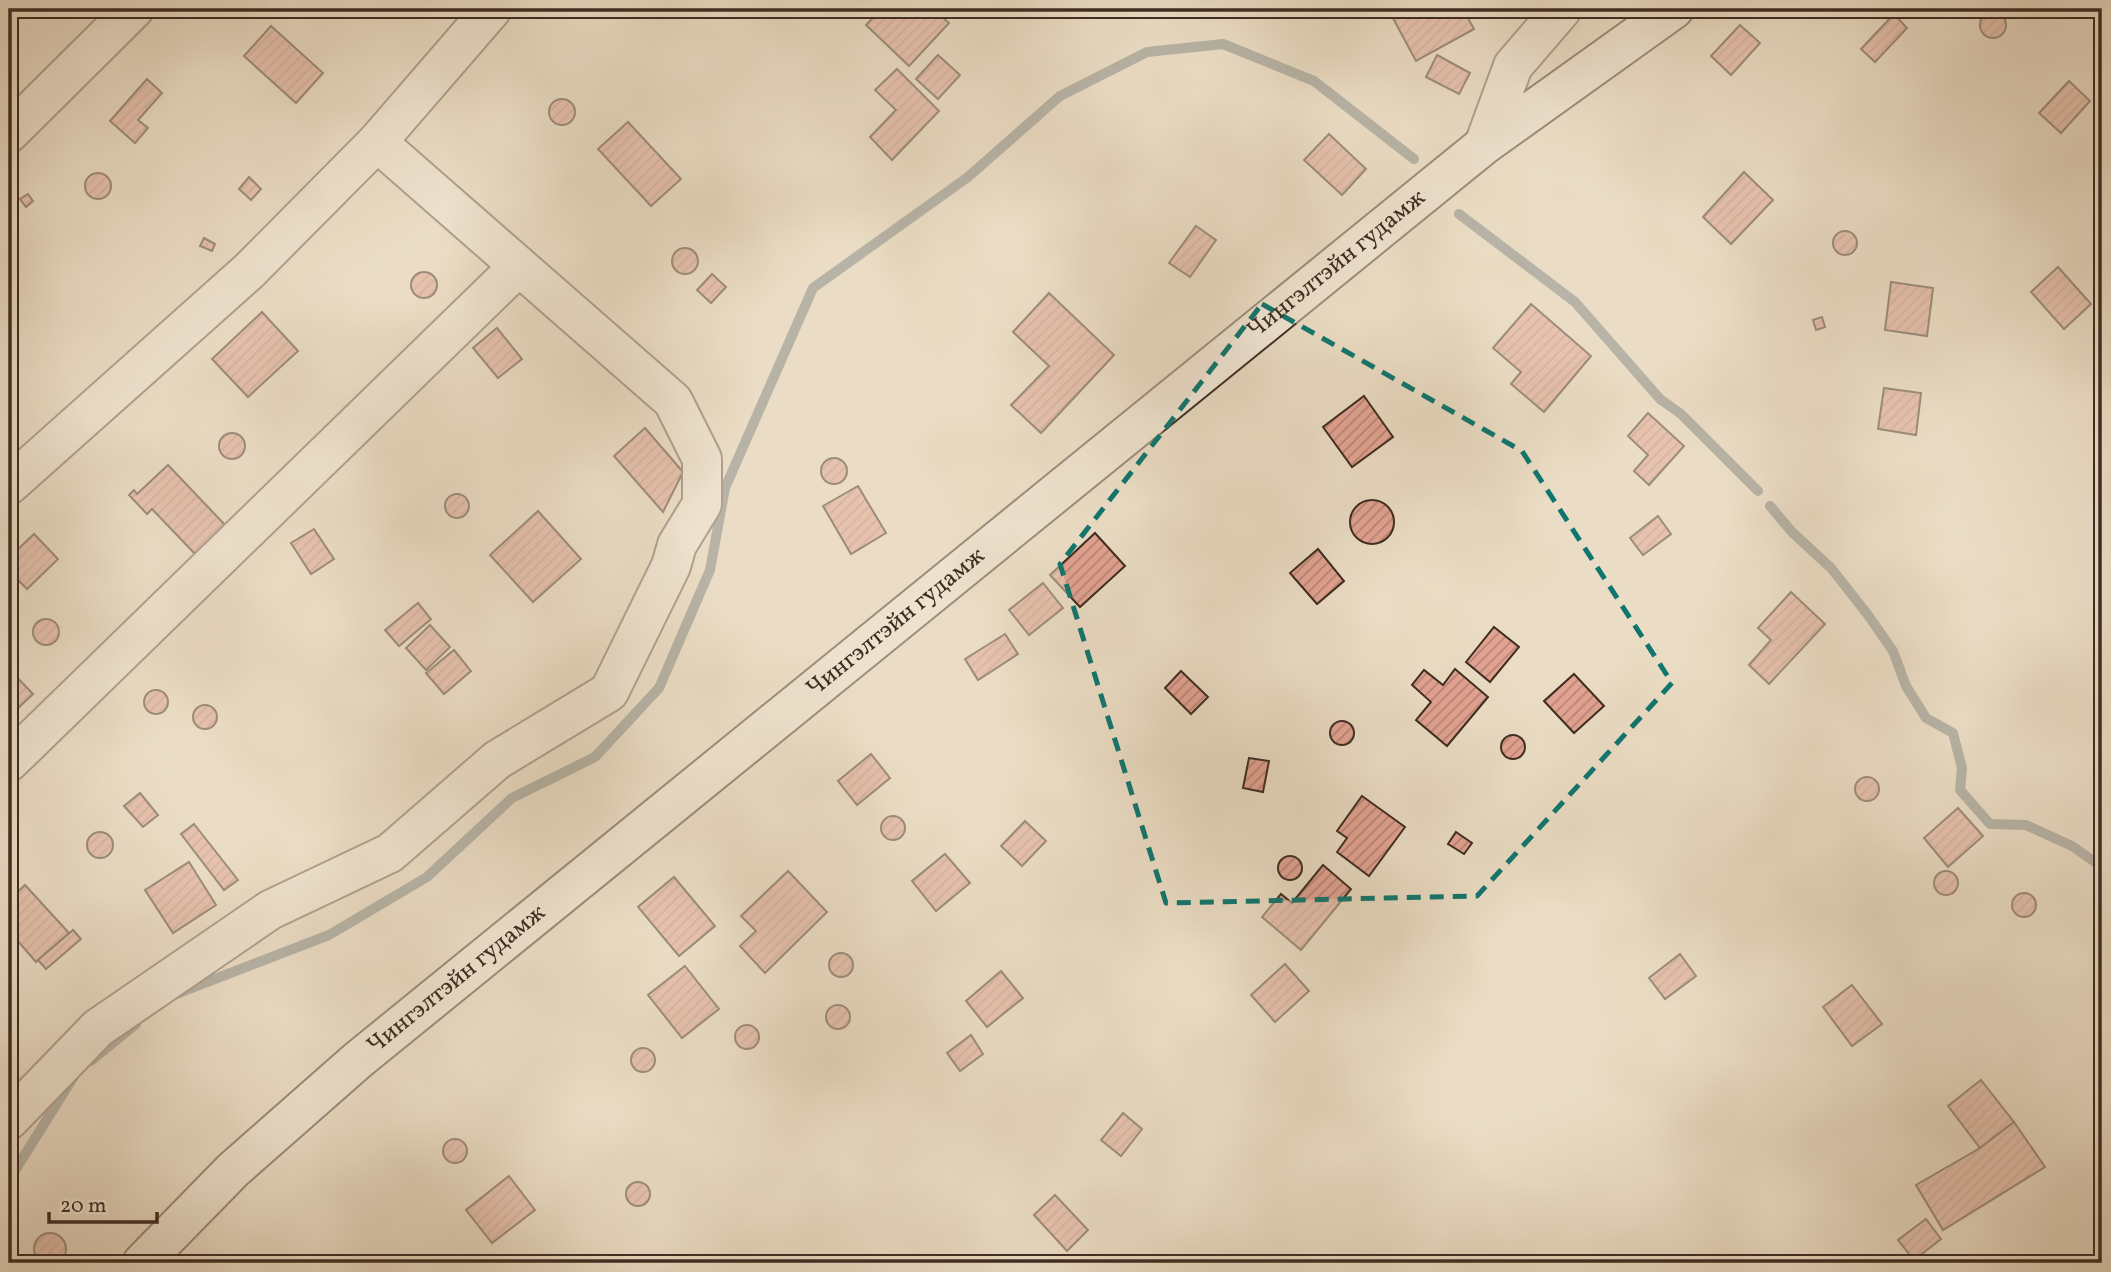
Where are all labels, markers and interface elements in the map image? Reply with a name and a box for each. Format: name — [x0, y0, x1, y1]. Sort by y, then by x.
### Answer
street label: Чингэлтэйн гудамж — [1240, 182, 1434, 348]
street label: Чингэлтэйн гудамж — [799, 540, 993, 706]
street label: Чингэлтэйн гудамж — [360, 897, 553, 1063]
scale bar — [49, 1181, 158, 1225]
text: 20 m — [60, 1192, 106, 1221]

